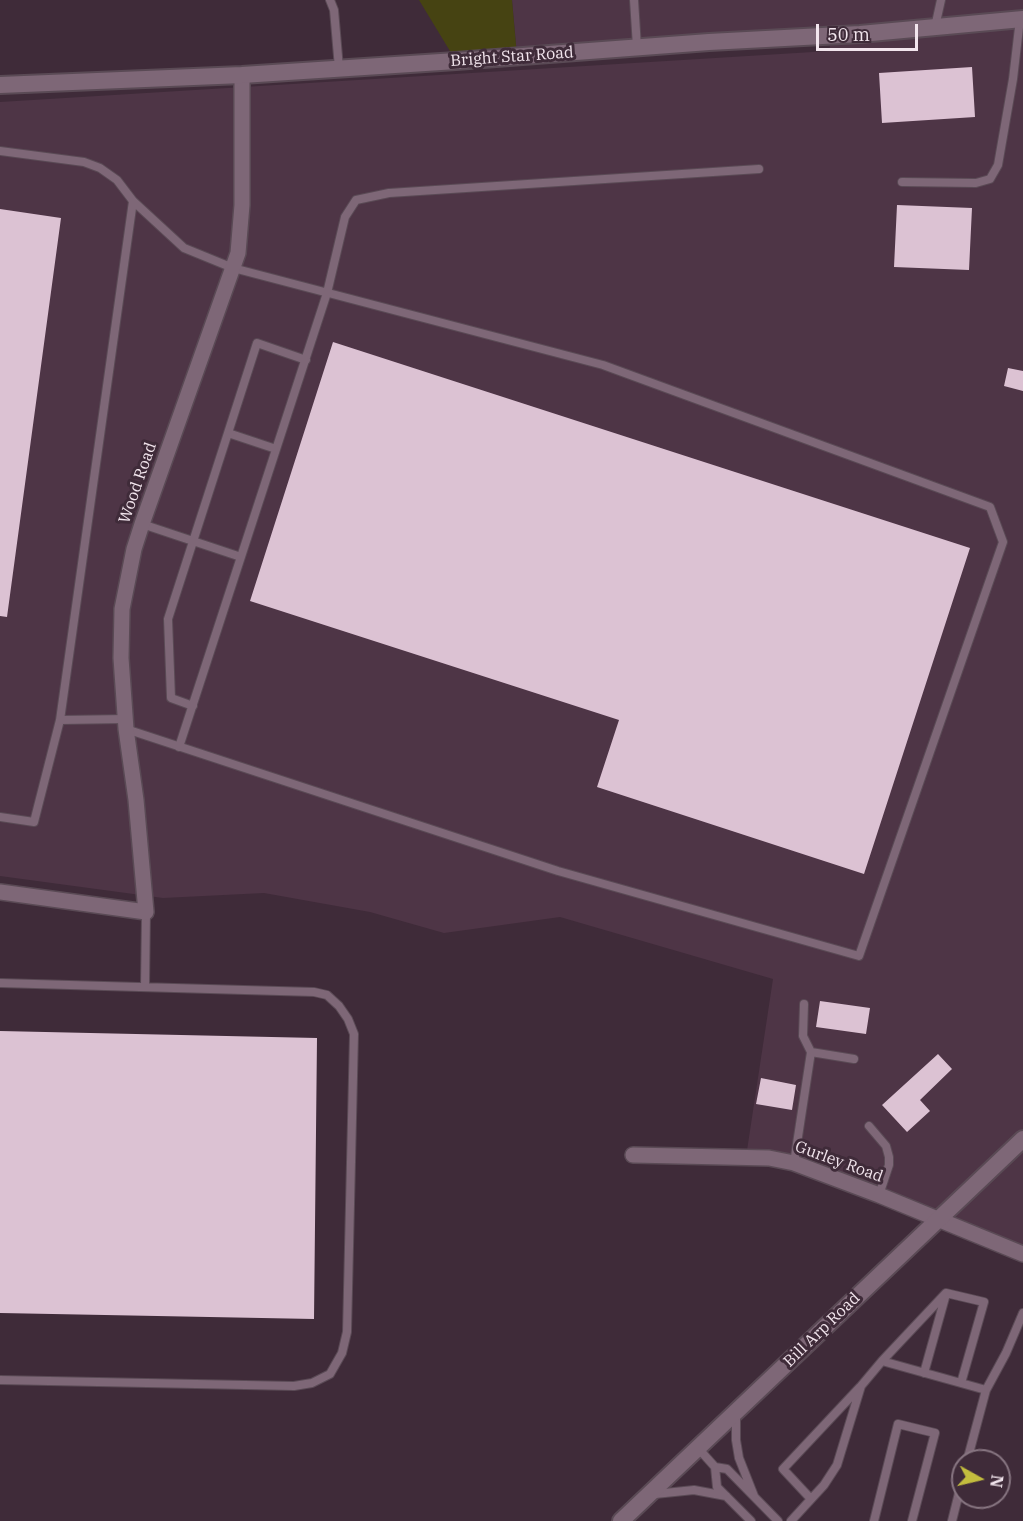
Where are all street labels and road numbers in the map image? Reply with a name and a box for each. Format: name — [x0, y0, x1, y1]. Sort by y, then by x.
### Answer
street label: Bright Star Road — [450, 43, 574, 71]
street label: Wood Road — [115, 440, 161, 526]
street label: Gurley Road — [792, 1137, 886, 1187]
street label: Bill Arp Road — [780, 1289, 864, 1371]

